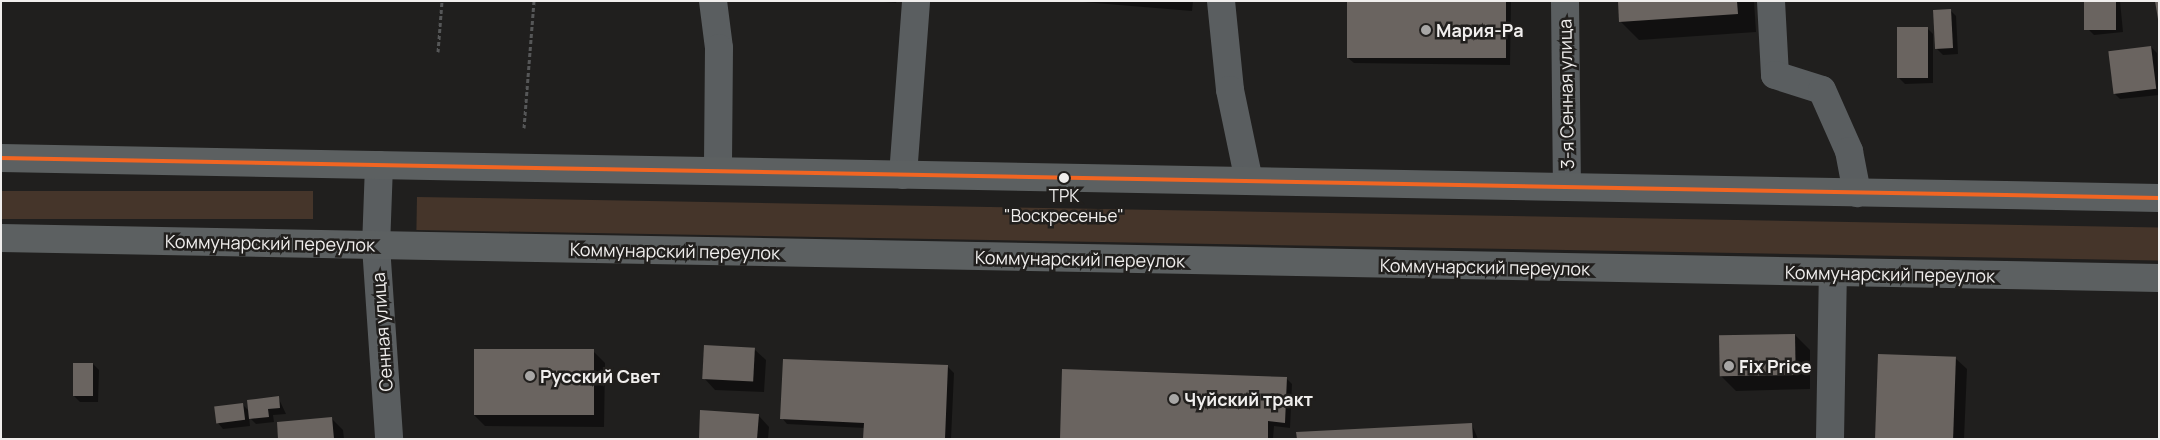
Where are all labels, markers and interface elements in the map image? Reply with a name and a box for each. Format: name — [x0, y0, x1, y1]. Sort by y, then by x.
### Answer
place label: Мария-Ра — [1436, 19, 1524, 41]
street label: 3-я Сенная улица — [1554, 19, 1578, 169]
marker: Мария-Ра — [1420, 24, 1432, 36]
marker: ТРК "Воскресенье" — [1059, 173, 1069, 183]
place label: ТРК "Воскресенье" — [1004, 186, 1124, 226]
street label: Коммунарский переулок — [165, 230, 375, 256]
street label: Коммунарский переулок — [570, 238, 780, 264]
street label: Коммунарский переулок — [975, 246, 1185, 272]
street label: Коммунарский переулок — [1380, 254, 1590, 280]
street label: Коммунарский переулок — [1785, 261, 1995, 287]
street label: Сенная улица — [367, 272, 397, 392]
place label: Fix Price — [1739, 355, 1812, 377]
marker: Fix Price — [1723, 360, 1735, 372]
place label: Русский Свет — [540, 365, 660, 387]
marker: Русский Свет — [524, 370, 536, 382]
place label: Чуйский тракт — [1184, 388, 1313, 410]
marker: Чуйский тракт — [1168, 393, 1180, 405]

